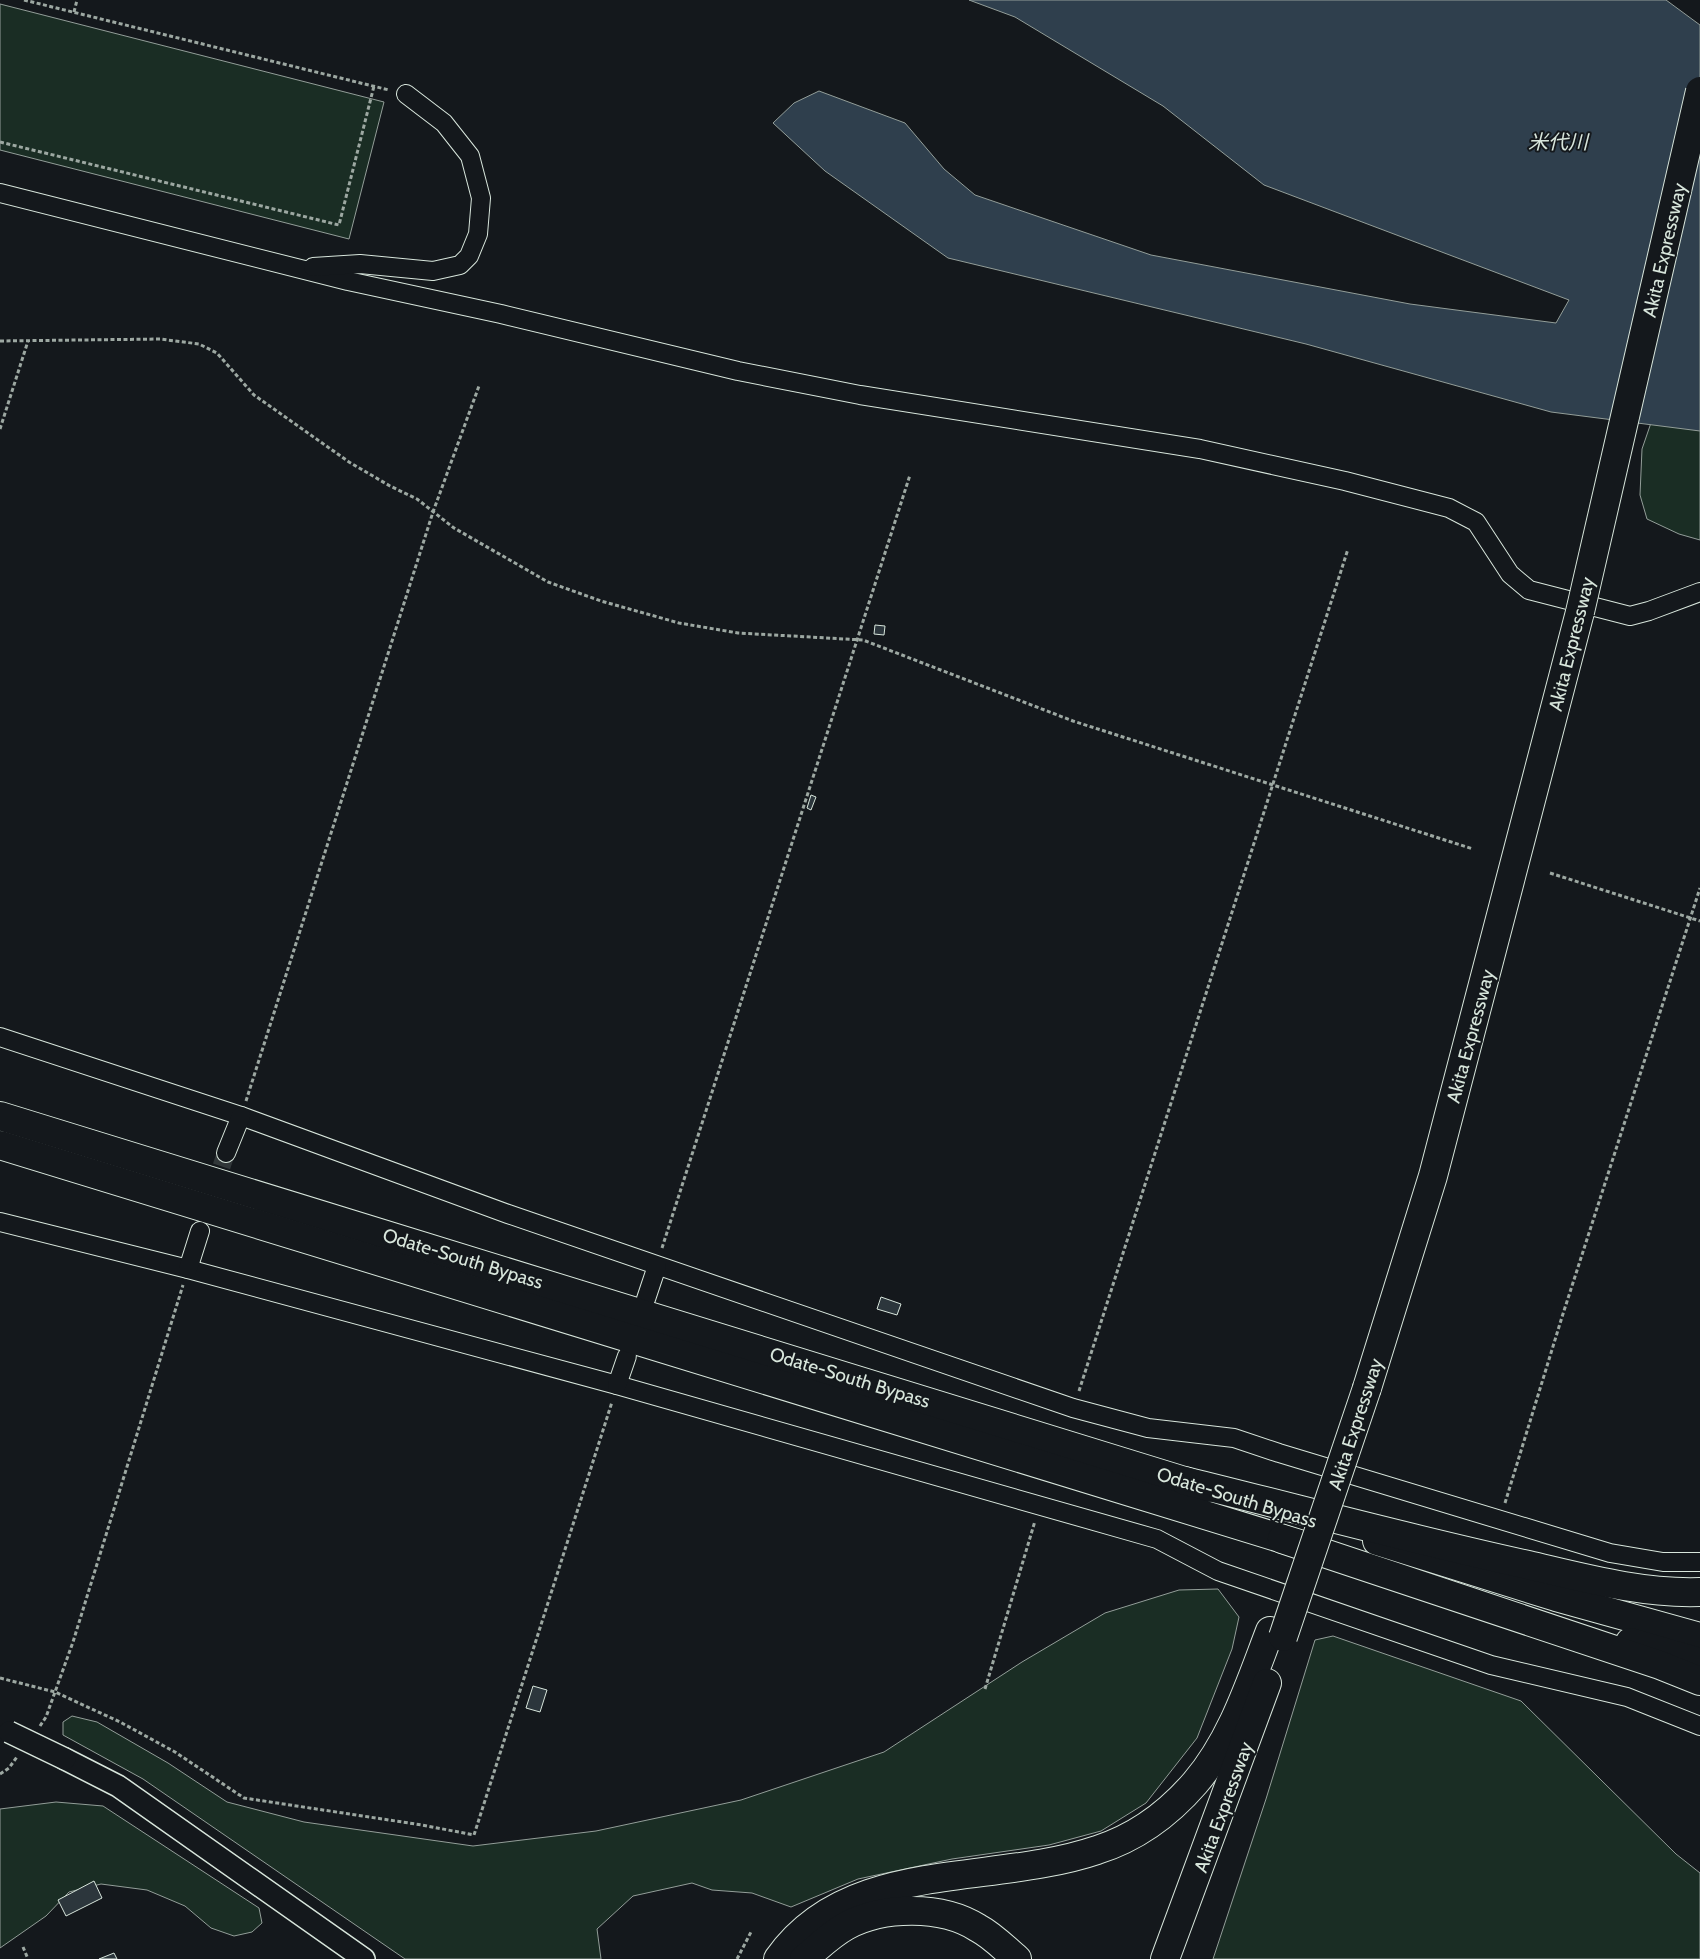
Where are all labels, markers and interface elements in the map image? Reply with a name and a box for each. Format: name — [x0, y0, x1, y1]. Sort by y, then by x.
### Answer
water label: 米代川 — [1528, 130, 1590, 154]
street label: Akita Expressway — [1638, 180, 1691, 320]
street label: Akita Expressway — [1544, 574, 1599, 714]
street label: Akita Expressway — [1442, 966, 1499, 1105]
street label: Odate-South Bypass — [380, 1223, 546, 1294]
street label: Odate-South Bypass — [767, 1342, 933, 1413]
street label: Akita Expressway — [1323, 1355, 1388, 1493]
street label: Odate-South Bypass — [1154, 1462, 1320, 1533]
street label: Akita Expressway — [1189, 1738, 1258, 1876]

